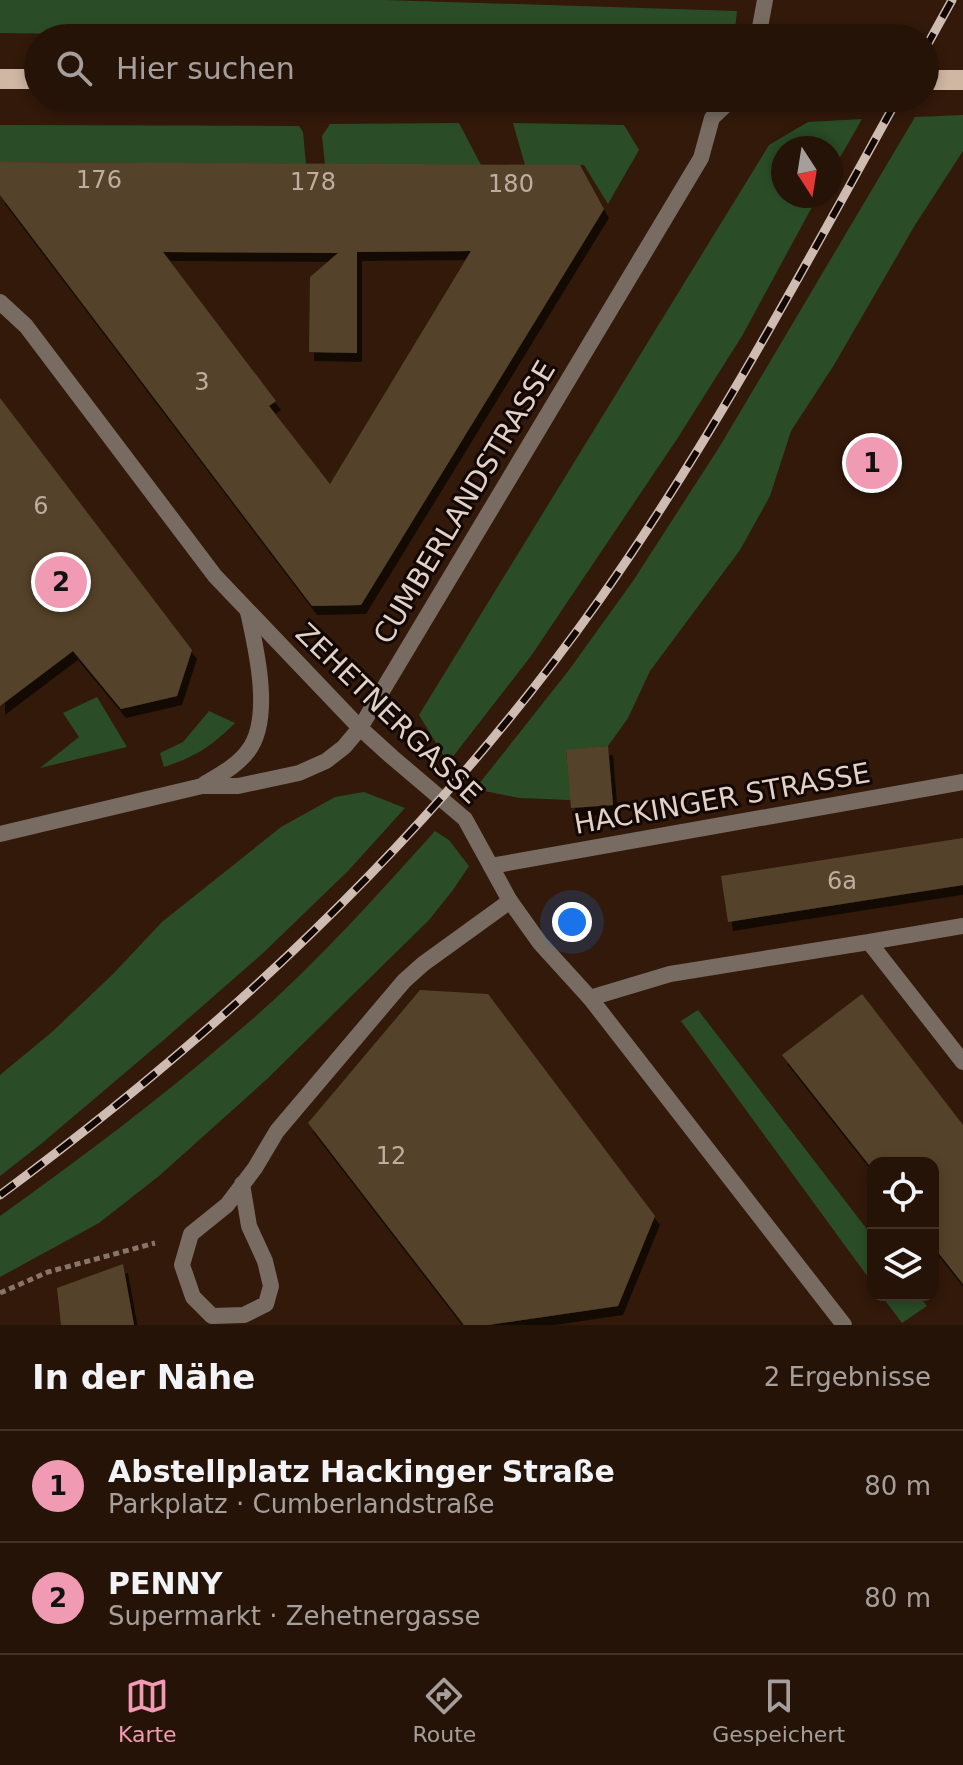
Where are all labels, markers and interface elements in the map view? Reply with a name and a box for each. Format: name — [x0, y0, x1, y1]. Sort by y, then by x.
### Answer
search box — [24, 24, 939, 112]
icon: search — [52, 46, 96, 90]
text: Hier suchen — [116, 51, 295, 86]
north arrow — [771, 136, 843, 208]
house number: 176 — [76, 166, 122, 194]
house number: 178 — [290, 168, 336, 196]
house number: 180 — [488, 170, 534, 198]
street label: CUMBERLANDSTRASSE — [367, 355, 562, 650]
house number: 3 — [194, 368, 210, 396]
pin: 1 — [846, 433, 898, 493]
house number: 6 — [33, 492, 49, 520]
pin: 2 — [35, 552, 87, 612]
street label: ZEHETNERGASSE — [289, 616, 488, 810]
street label: HACKINGER STRASSE — [571, 756, 873, 841]
house number: 6a — [827, 867, 857, 895]
your location — [552, 902, 592, 942]
house number: 12 — [376, 1142, 406, 1170]
map controls — [867, 1157, 939, 1301]
button: locate — [867, 1157, 939, 1229]
button: layers — [867, 1229, 939, 1301]
text: In der Nähe — [32, 1357, 255, 1397]
text: 2 Ergebnisse — [764, 1362, 931, 1392]
text: Abstellplatz Hackinger Straße — [108, 1454, 615, 1489]
text: 1 — [49, 1471, 67, 1501]
text: 80 m — [864, 1471, 931, 1501]
text: Parkplatz · Cumberlandstraße — [108, 1489, 495, 1519]
text: PENNY — [108, 1566, 222, 1601]
text: 2 — [49, 1583, 67, 1613]
text: 80 m — [864, 1583, 931, 1613]
text: Supermarkt · Zehetnergasse — [108, 1601, 480, 1631]
tab: Karte — [118, 1674, 177, 1747]
tab: Route — [412, 1674, 476, 1747]
tab: Gespeichert — [712, 1674, 845, 1747]

